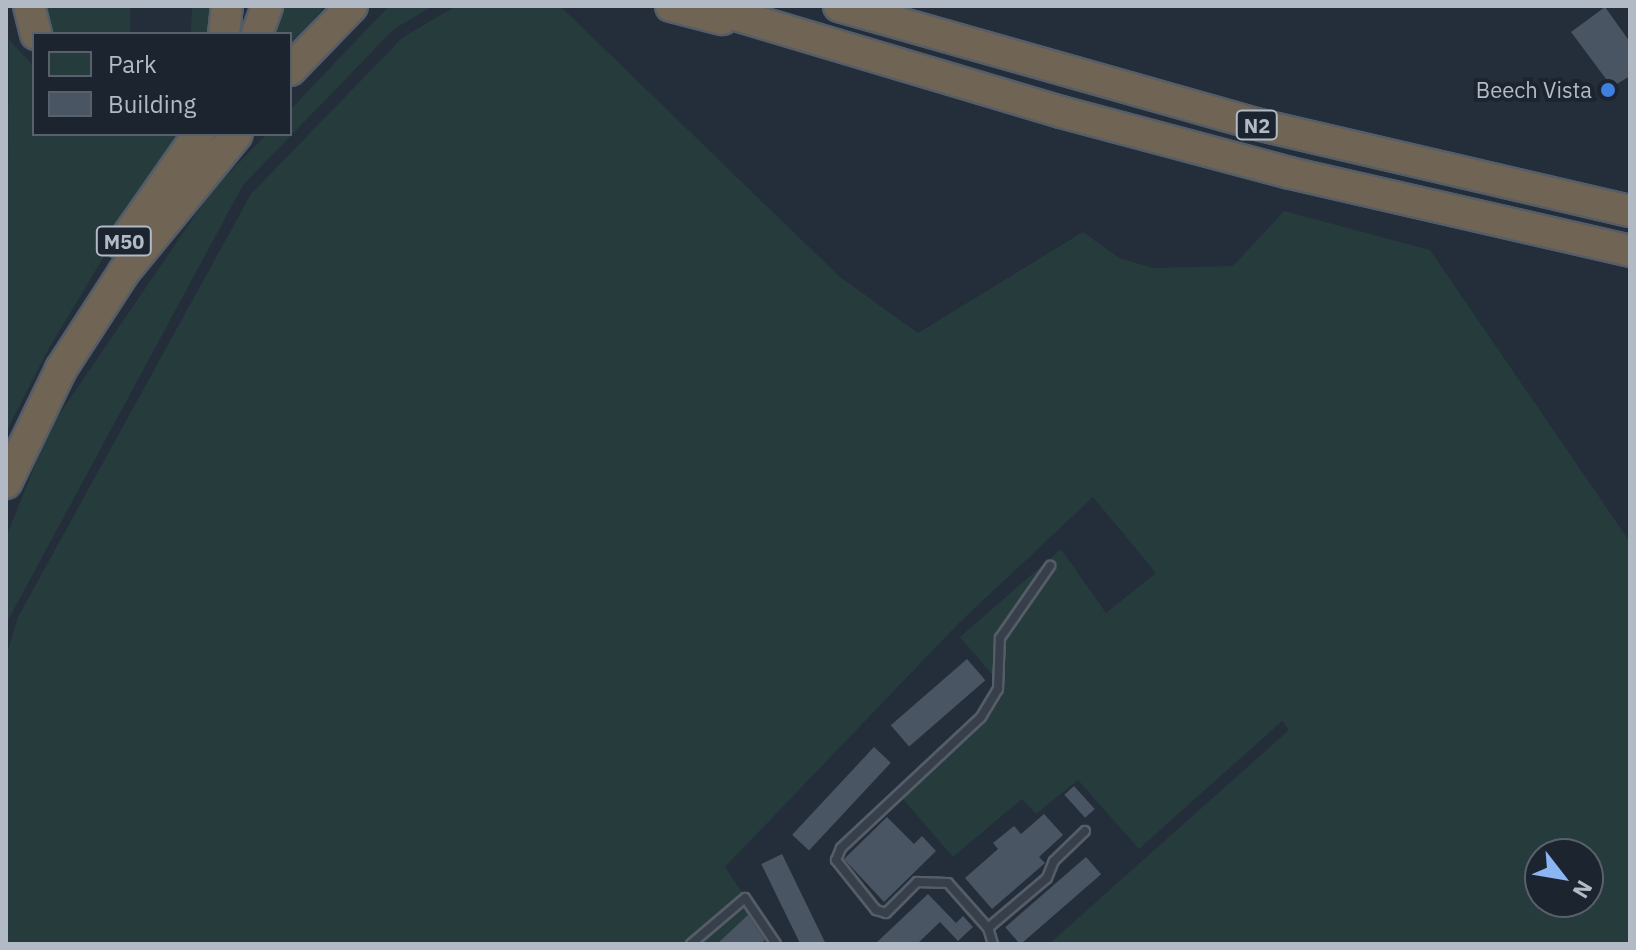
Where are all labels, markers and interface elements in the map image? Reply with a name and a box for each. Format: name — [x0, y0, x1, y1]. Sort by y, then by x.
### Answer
legend — [32, 32, 292, 136]
text: Park — [108, 48, 157, 80]
place label: Beech Vista — [1476, 77, 1592, 103]
marker: Beech Vista — [1599, 81, 1617, 99]
text: Building — [108, 88, 196, 120]
road number: N2 — [1235, 109, 1279, 141]
road number: M50 — [94, 225, 154, 257]
north arrow — [1524, 838, 1604, 918]
text: N — [1567, 875, 1600, 904]

